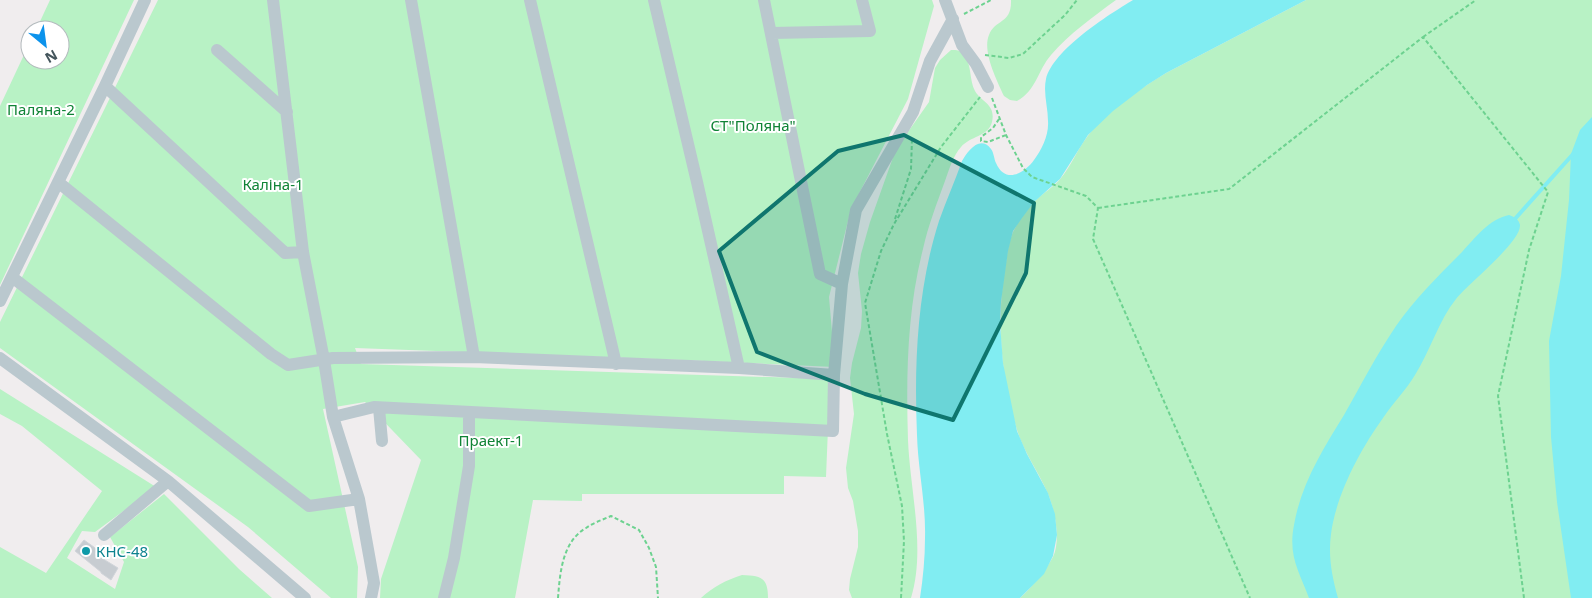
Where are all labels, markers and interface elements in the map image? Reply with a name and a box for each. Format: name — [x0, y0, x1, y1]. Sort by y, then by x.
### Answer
north arrow — [20, 20, 70, 70]
text: N — [42, 46, 61, 68]
park label: Паляна-2 — [7, 99, 75, 119]
park label: СТ"Поляна" — [710, 115, 796, 135]
park label: Каліна-1 — [242, 174, 304, 194]
park label: Праект-1 — [459, 430, 523, 450]
place label: КНС-48 — [96, 541, 148, 561]
marker: КНС-48 — [80, 545, 92, 557]

